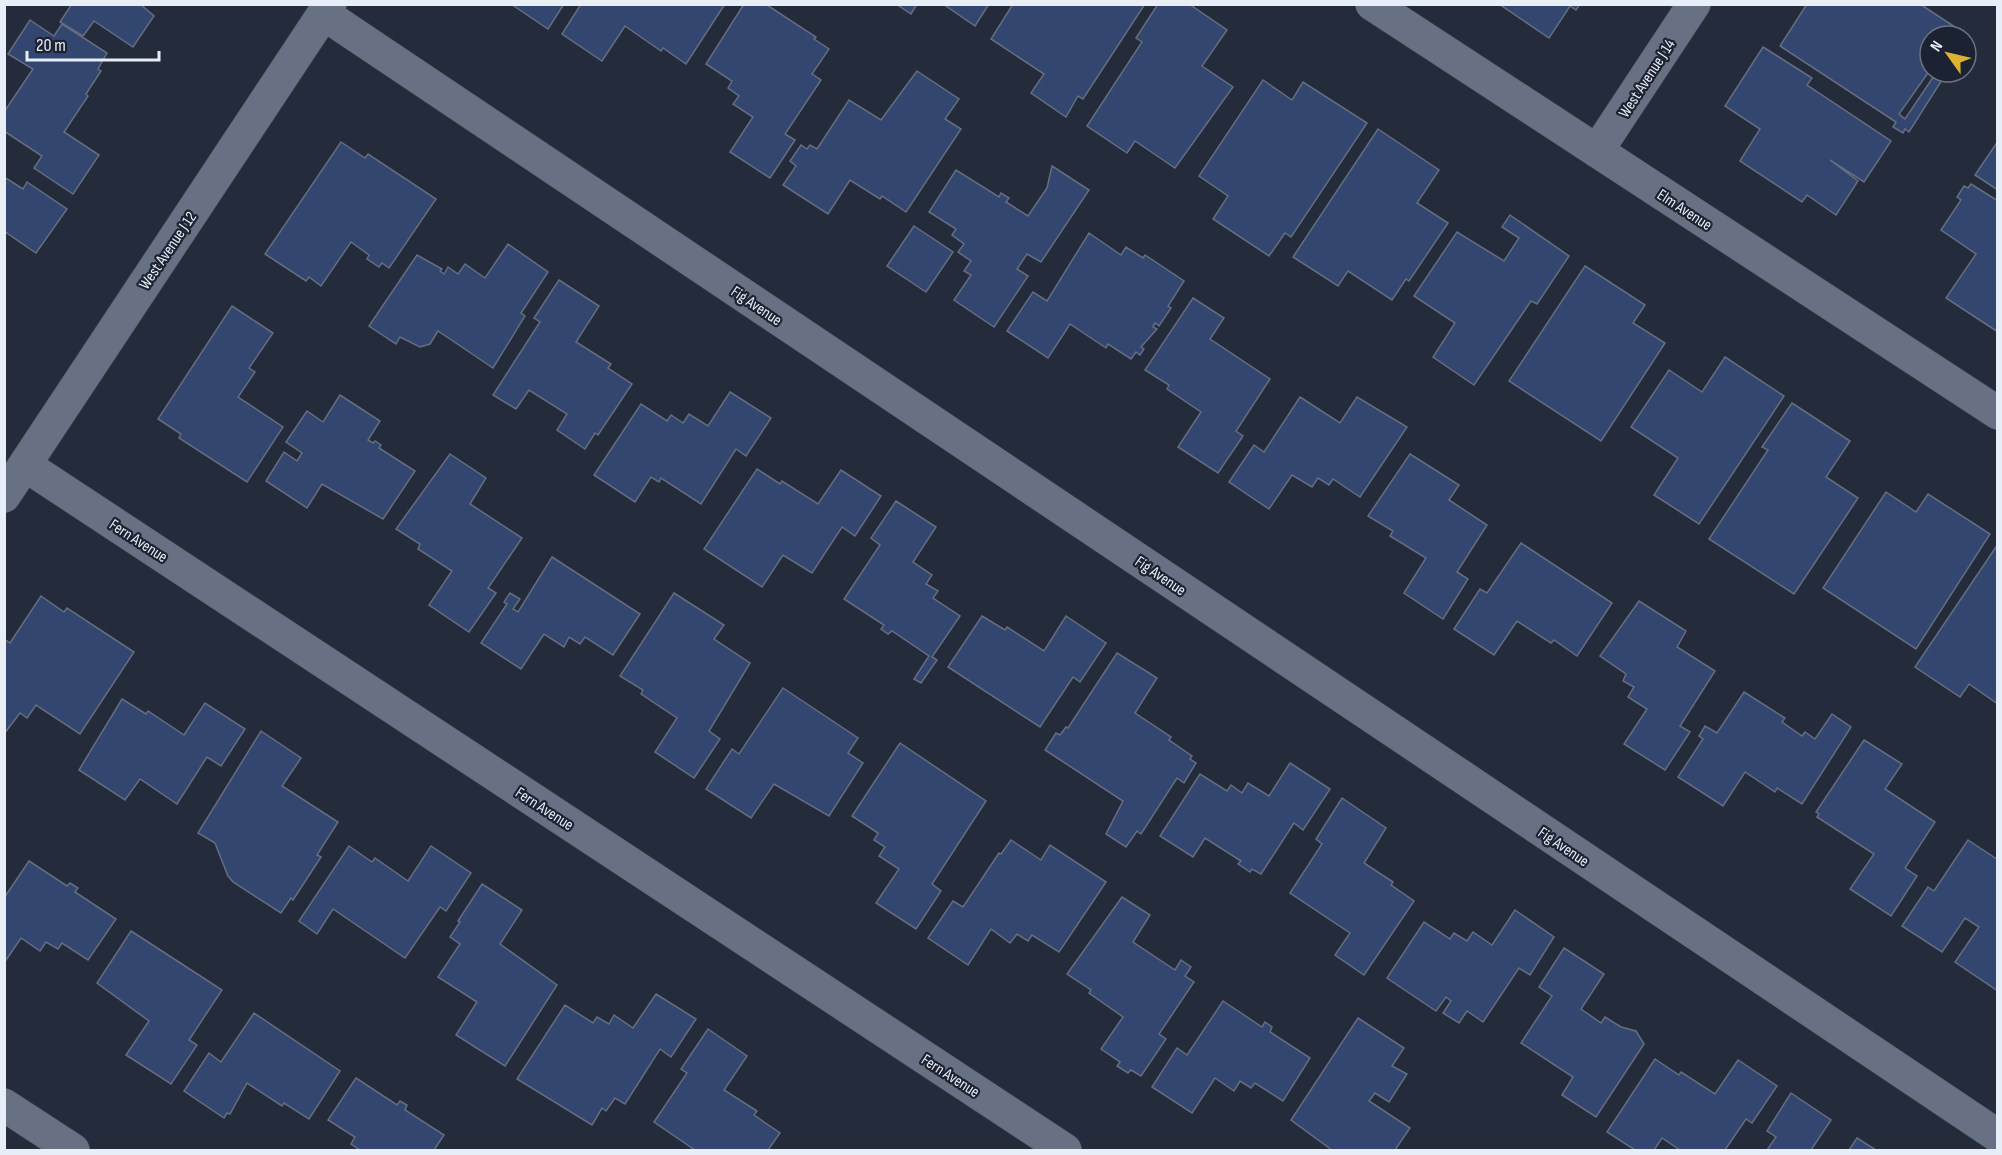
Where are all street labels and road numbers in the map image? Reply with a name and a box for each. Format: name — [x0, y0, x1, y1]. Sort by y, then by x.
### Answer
street label: West Avenue J 14 — [1615, 36, 1680, 122]
street label: Elm Avenue — [1653, 186, 1715, 235]
street label: West Avenue J 12 — [135, 208, 201, 293]
street label: Fig Avenue — [727, 282, 785, 330]
street label: Fern Avenue — [106, 515, 171, 567]
street label: Fig Avenue — [1131, 552, 1189, 600]
street label: Fern Avenue — [512, 783, 577, 835]
street label: Fig Avenue — [1534, 823, 1592, 871]
street label: Fern Avenue — [918, 1050, 983, 1102]

